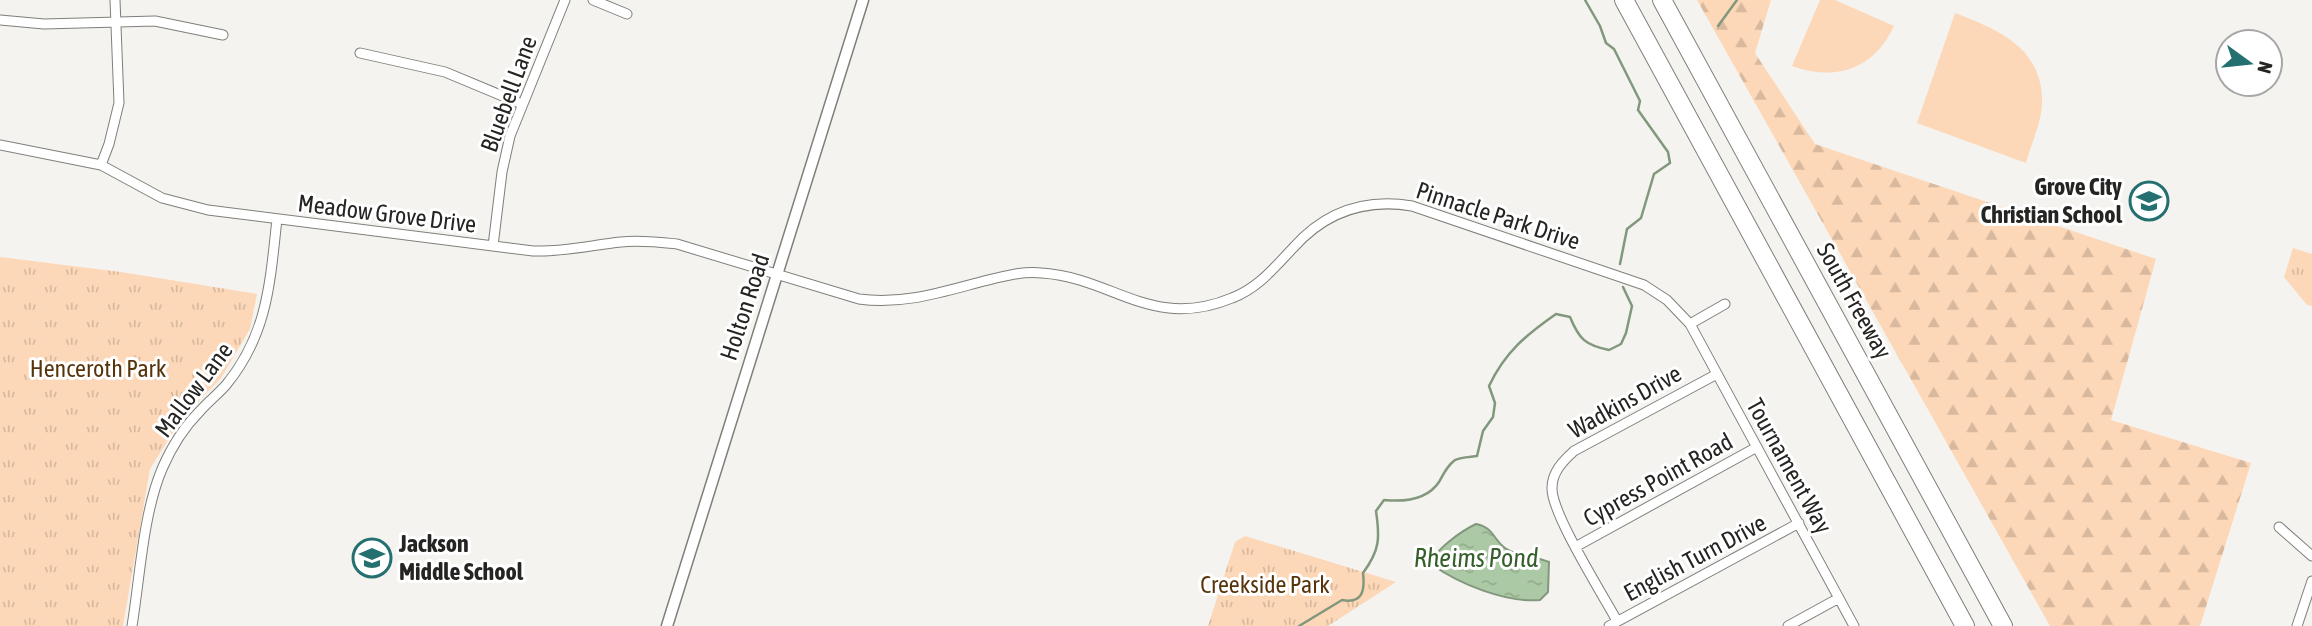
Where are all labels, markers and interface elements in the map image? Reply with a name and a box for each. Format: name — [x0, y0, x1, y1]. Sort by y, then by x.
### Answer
north arrow — [2214, 28, 2284, 98]
street label: Bluebell Lane — [475, 32, 542, 156]
text: N — [2253, 59, 2277, 76]
place label: Grove City Christian School — [1980, 173, 2123, 228]
street label: Pinnacle Park Drive — [1413, 176, 1583, 255]
school or university icon: Grove City Christian School — [2128, 180, 2170, 222]
street label: Meadow Grove Drive — [296, 189, 478, 238]
street label: South Freeway — [1812, 238, 1897, 363]
street label: Holton Road — [715, 250, 774, 363]
street label: Mallow Lane — [149, 337, 238, 442]
park label: Henceroth Park — [30, 355, 167, 382]
street label: Wadkins Drive — [1564, 360, 1686, 444]
street label: Tournament Way — [1741, 394, 1838, 538]
street label: Cypress Point Road — [1579, 427, 1737, 532]
street label: English Turn Drive — [1619, 509, 1770, 606]
place label: Jackson Middle School — [398, 530, 524, 585]
school or university icon: Jackson Middle School — [351, 537, 393, 579]
water label: Rheims Pond — [1414, 543, 1538, 573]
park label: Creekside Park — [1200, 571, 1330, 598]

